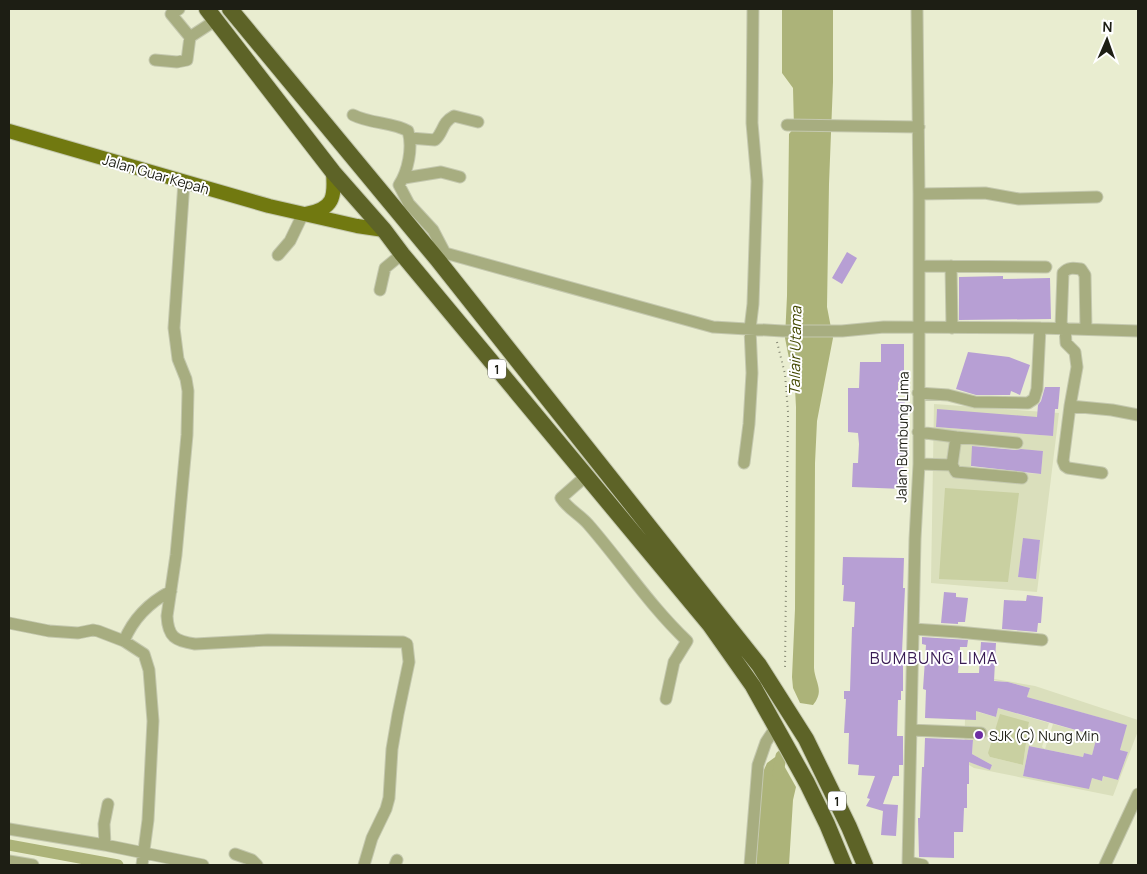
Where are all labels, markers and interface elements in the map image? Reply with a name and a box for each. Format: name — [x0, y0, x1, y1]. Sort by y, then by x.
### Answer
north arrow — [1082, 15, 1132, 65]
text: N — [1102, 17, 1113, 36]
street label: Jalan Guar Kepah — [100, 150, 212, 198]
water label: Taliair Utama — [784, 305, 806, 396]
road number: 1 — [488, 359, 506, 378]
street label: Jalan Bumbung Lima — [891, 371, 913, 503]
district label: BUMBUNG LIMA — [870, 647, 998, 669]
place label: SJK (C) Nung Min — [989, 726, 1099, 745]
marker: SJK (C) Nung Min — [973, 729, 985, 741]
road number: 1 — [828, 791, 846, 810]

